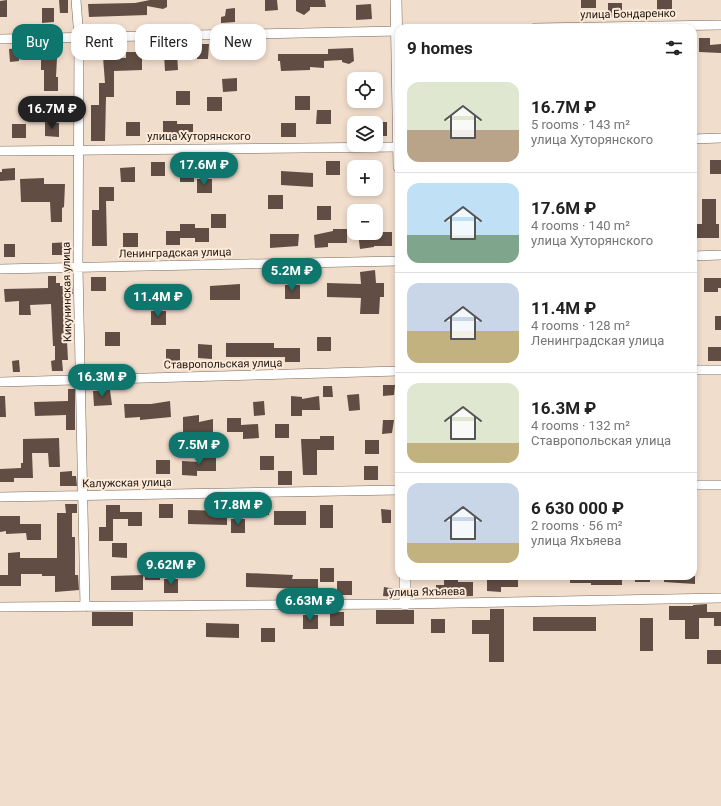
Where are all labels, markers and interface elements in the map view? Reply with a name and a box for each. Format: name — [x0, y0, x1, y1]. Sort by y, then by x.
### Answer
street label: улица Бондаренко — [580, 7, 676, 21]
chip: Buy — [12, 24, 63, 60]
chip: Rent — [71, 24, 127, 60]
chip: Filters — [135, 24, 202, 60]
chip: New — [210, 24, 266, 60]
icon: filters — [663, 37, 685, 59]
text: 9 homes — [407, 38, 473, 58]
map controls — [347, 72, 383, 240]
button: locate — [347, 72, 383, 108]
pin: 16.7M ₽ — [15, 96, 89, 130]
text: 16.7M ₽ — [531, 97, 596, 117]
icon: home — [439, 98, 487, 146]
text: 16.7M ₽ — [27, 101, 77, 116]
button: layers — [347, 116, 383, 152]
text: 5 rooms · 143 m² — [531, 117, 630, 132]
street label: улица Хуторянского — [147, 130, 251, 143]
text: улица Хуторянского — [531, 132, 653, 147]
pin: 17.6M ₽ — [167, 152, 241, 186]
text: 17.6M ₽ — [179, 157, 229, 172]
button: + — [347, 160, 383, 196]
text: 17.6M ₽ — [531, 198, 596, 218]
icon: home — [439, 199, 487, 247]
button: − — [347, 204, 383, 240]
text: 4 rooms · 140 m² — [531, 218, 630, 233]
text: улица Хуторянского — [531, 233, 653, 248]
street label: Кикунинская улица — [60, 242, 74, 342]
street label: Ленинградская улица — [119, 246, 231, 260]
pin: 5.2M ₽ — [259, 258, 325, 292]
text: 5.2M ₽ — [271, 263, 313, 278]
pin: 11.4M ₽ — [121, 284, 195, 318]
text: 11.4M ₽ — [133, 289, 183, 304]
text: 11.4M ₽ — [531, 298, 596, 318]
icon: home — [439, 299, 487, 347]
text: 4 rooms · 128 m² — [531, 318, 630, 333]
text: Ленинградская улица — [531, 333, 664, 348]
street label: Ставропольская улица — [164, 356, 282, 372]
pin: 16.3M ₽ — [65, 364, 139, 398]
text: 16.3M ₽ — [77, 369, 127, 384]
text: 16.3M ₽ — [531, 398, 596, 418]
icon: home — [439, 399, 487, 447]
text: 4 rooms · 132 m² — [531, 418, 630, 433]
pin: 7.5M ₽ — [166, 432, 232, 466]
text: Ставропольская улица — [531, 433, 671, 448]
text: 7.5M ₽ — [178, 437, 220, 452]
street label: Калужская улица — [82, 476, 172, 490]
pin: 17.8M ₽ — [201, 492, 275, 526]
text: 17.8M ₽ — [213, 497, 263, 512]
text: 6 630 000 ₽ — [531, 498, 624, 518]
icon: home — [439, 499, 487, 547]
text: 2 rooms · 56 m² — [531, 518, 623, 533]
text: улица Яхъяева — [531, 533, 621, 548]
pin: 9.62M ₽ — [134, 552, 208, 586]
text: 9.62M ₽ — [146, 557, 196, 572]
street label: улица Яхъяева — [389, 585, 465, 599]
pin: 6.63M ₽ — [273, 588, 347, 622]
text: 6.63M ₽ — [285, 593, 335, 608]

